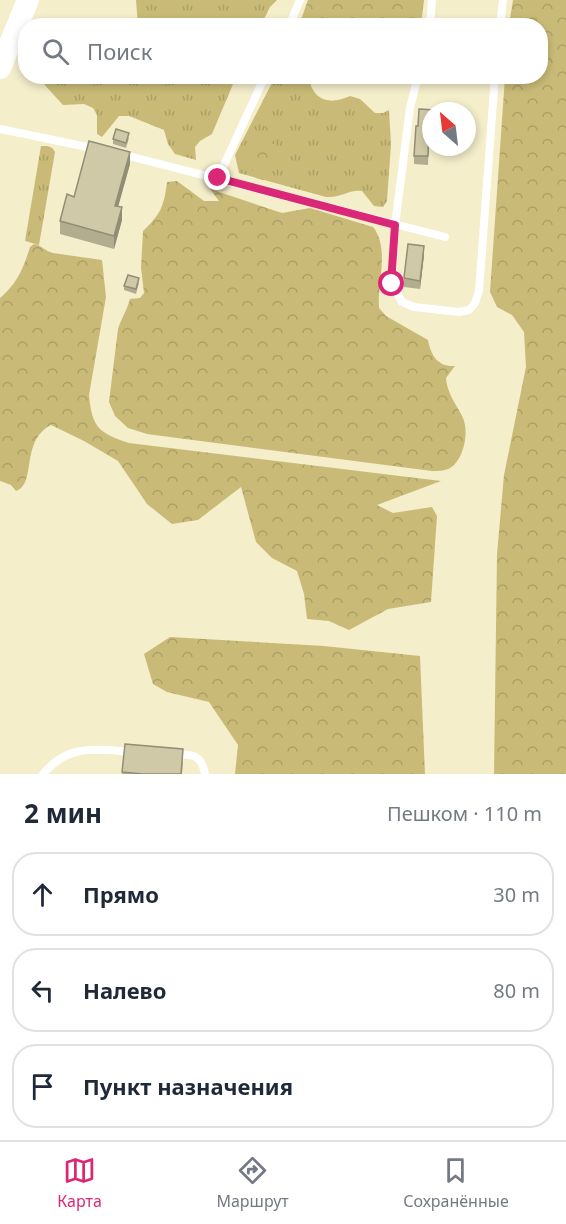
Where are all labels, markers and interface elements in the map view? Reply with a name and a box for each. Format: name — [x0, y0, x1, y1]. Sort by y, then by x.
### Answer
search box — [18, 18, 548, 84]
icon: search — [39, 35, 72, 68]
text: Поиск — [87, 36, 152, 66]
north arrow — [422, 102, 476, 156]
route end — [204, 164, 230, 190]
route start — [378, 270, 404, 296]
text: 2 мин — [24, 795, 102, 831]
text: Пешком · 110 m — [387, 800, 542, 827]
icon: ahead — [26, 878, 59, 911]
text: Прямо — [83, 879, 159, 909]
text: 30 m — [493, 881, 540, 908]
icon: left — [26, 974, 59, 1007]
text: Налево — [83, 975, 166, 1005]
text: 80 m — [493, 977, 540, 1004]
icon: arrive — [26, 1070, 59, 1103]
text: Пункт назначения — [83, 1071, 293, 1101]
tab: Карта — [57, 1154, 102, 1212]
tab: Маршрут — [216, 1154, 289, 1212]
tab: Сохранённые — [403, 1154, 509, 1212]

